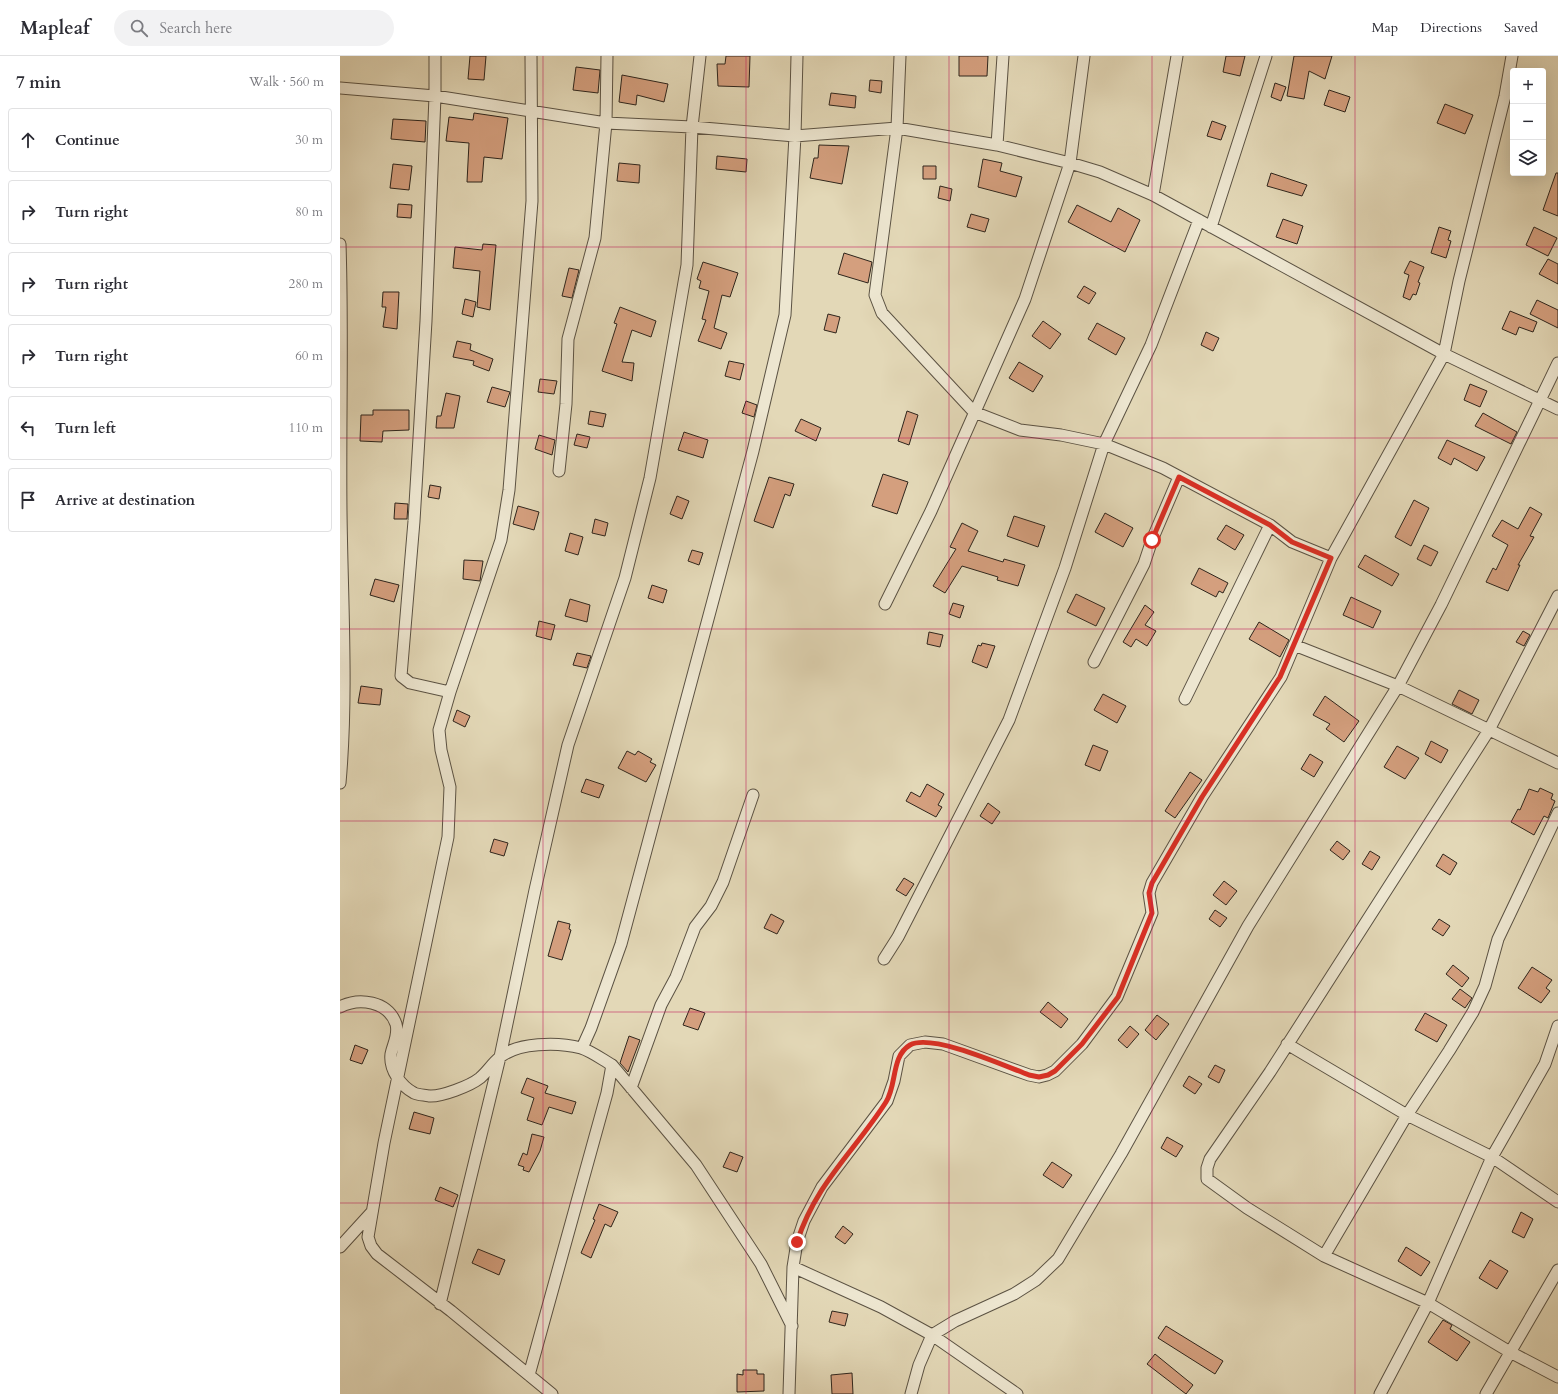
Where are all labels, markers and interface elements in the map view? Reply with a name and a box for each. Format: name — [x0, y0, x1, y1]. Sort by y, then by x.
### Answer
search box — [114, 10, 394, 46]
text: Mapleaf — [20, 15, 90, 41]
icon: search — [128, 17, 150, 39]
text: Search here — [160, 18, 232, 38]
text: Map — [1372, 18, 1398, 37]
text: Directions — [1420, 18, 1482, 37]
text: Saved — [1504, 18, 1538, 37]
map controls — [1510, 68, 1546, 176]
button: + — [1510, 68, 1546, 104]
text: 7 min — [16, 71, 61, 94]
text: Walk · 560 m — [249, 73, 324, 91]
button: − — [1510, 104, 1546, 140]
icon: ahead — [17, 129, 39, 151]
text: Continue — [55, 130, 120, 150]
text: 30 m — [295, 131, 323, 149]
button: layers — [1510, 140, 1546, 176]
icon: right — [17, 201, 39, 223]
text: Turn right — [55, 202, 128, 222]
text: 80 m — [295, 203, 323, 221]
icon: right — [17, 273, 39, 295]
text: Turn right — [55, 274, 128, 294]
text: 280 m — [289, 275, 323, 293]
icon: right — [17, 345, 39, 367]
text: Turn right — [55, 346, 128, 366]
text: 60 m — [295, 347, 323, 365]
icon: left — [17, 417, 39, 439]
text: Turn left — [55, 418, 116, 438]
text: 110 m — [289, 419, 323, 437]
icon: arrive — [17, 489, 39, 511]
text: Arrive at destination — [55, 490, 195, 510]
route start — [1143, 531, 1161, 549]
route end — [788, 1233, 806, 1251]

